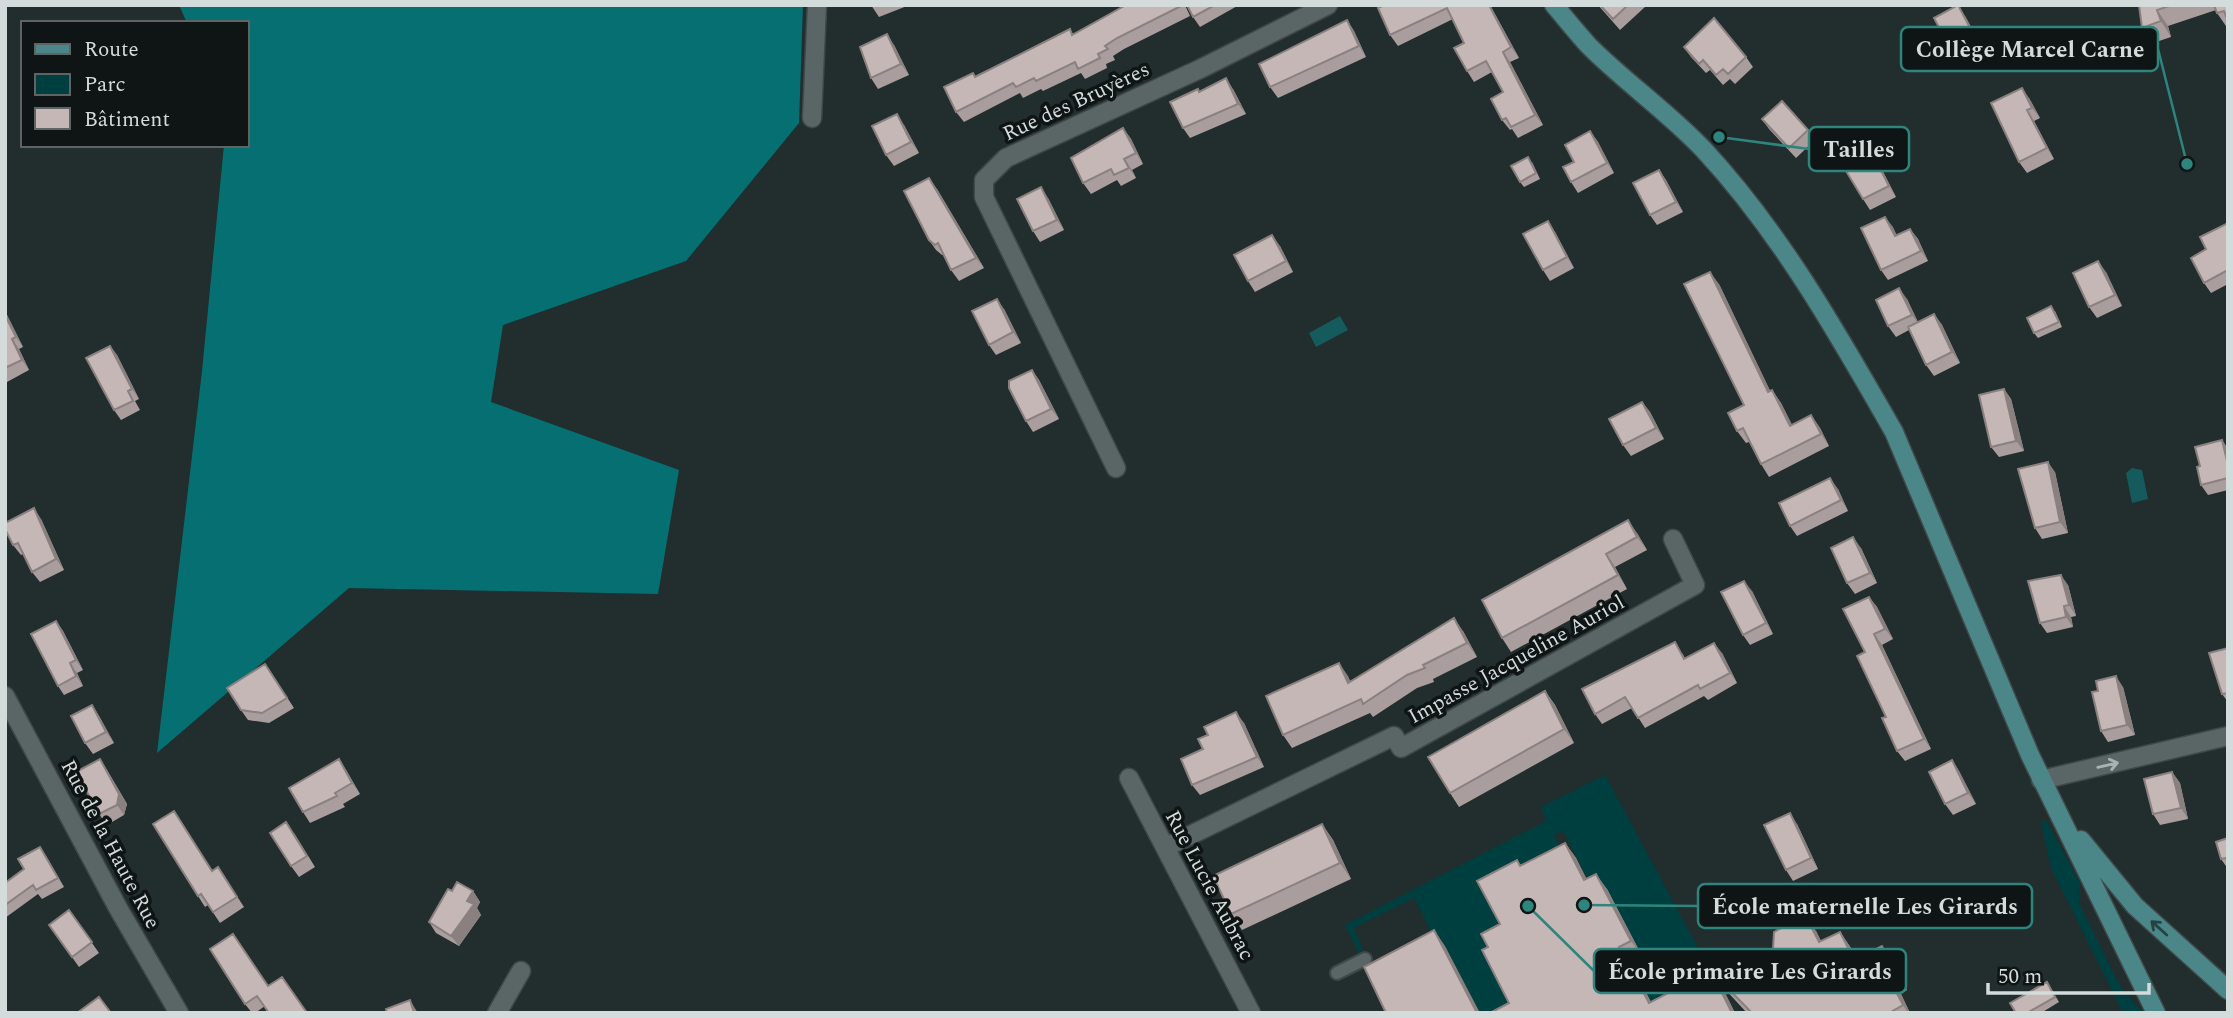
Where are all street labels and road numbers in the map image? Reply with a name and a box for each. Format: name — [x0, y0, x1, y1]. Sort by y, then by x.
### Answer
street label: Rue des Bruyères — [998, 54, 1155, 150]
street label: Impasse Jacqueline Auriol — [1402, 587, 1631, 733]
street label: Rue de la Haute Rue — [52, 754, 168, 935]
street label: Rue Lucie Aubrac — [1156, 805, 1262, 966]

